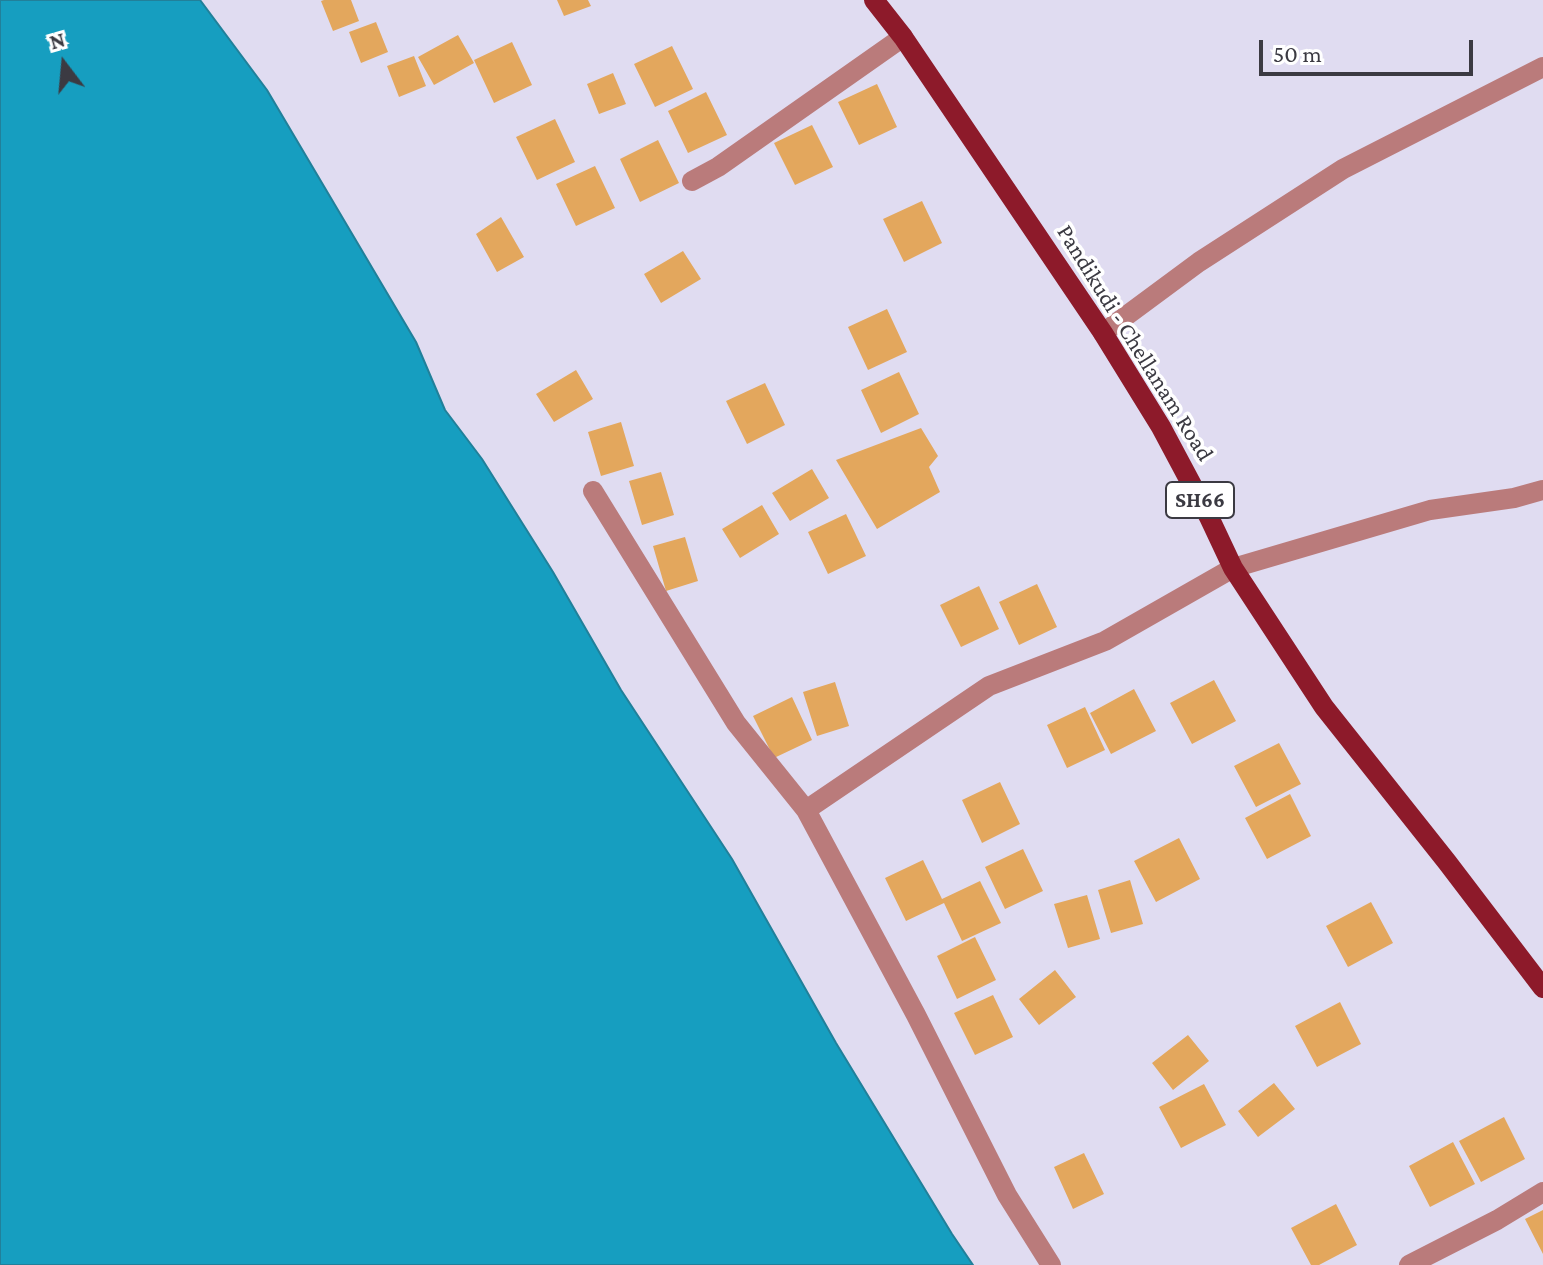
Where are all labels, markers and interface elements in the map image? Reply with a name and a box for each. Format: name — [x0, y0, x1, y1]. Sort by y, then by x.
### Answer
north arrow — [24, 24, 104, 104]
scale bar — [1263, 24, 1477, 74]
text: N — [47, 26, 68, 55]
text: 50 m — [1273, 40, 1322, 67]
street label: Pandikudi - Chellanam Road — [1050, 220, 1220, 466]
road number: SH66 — [1166, 482, 1234, 518]

